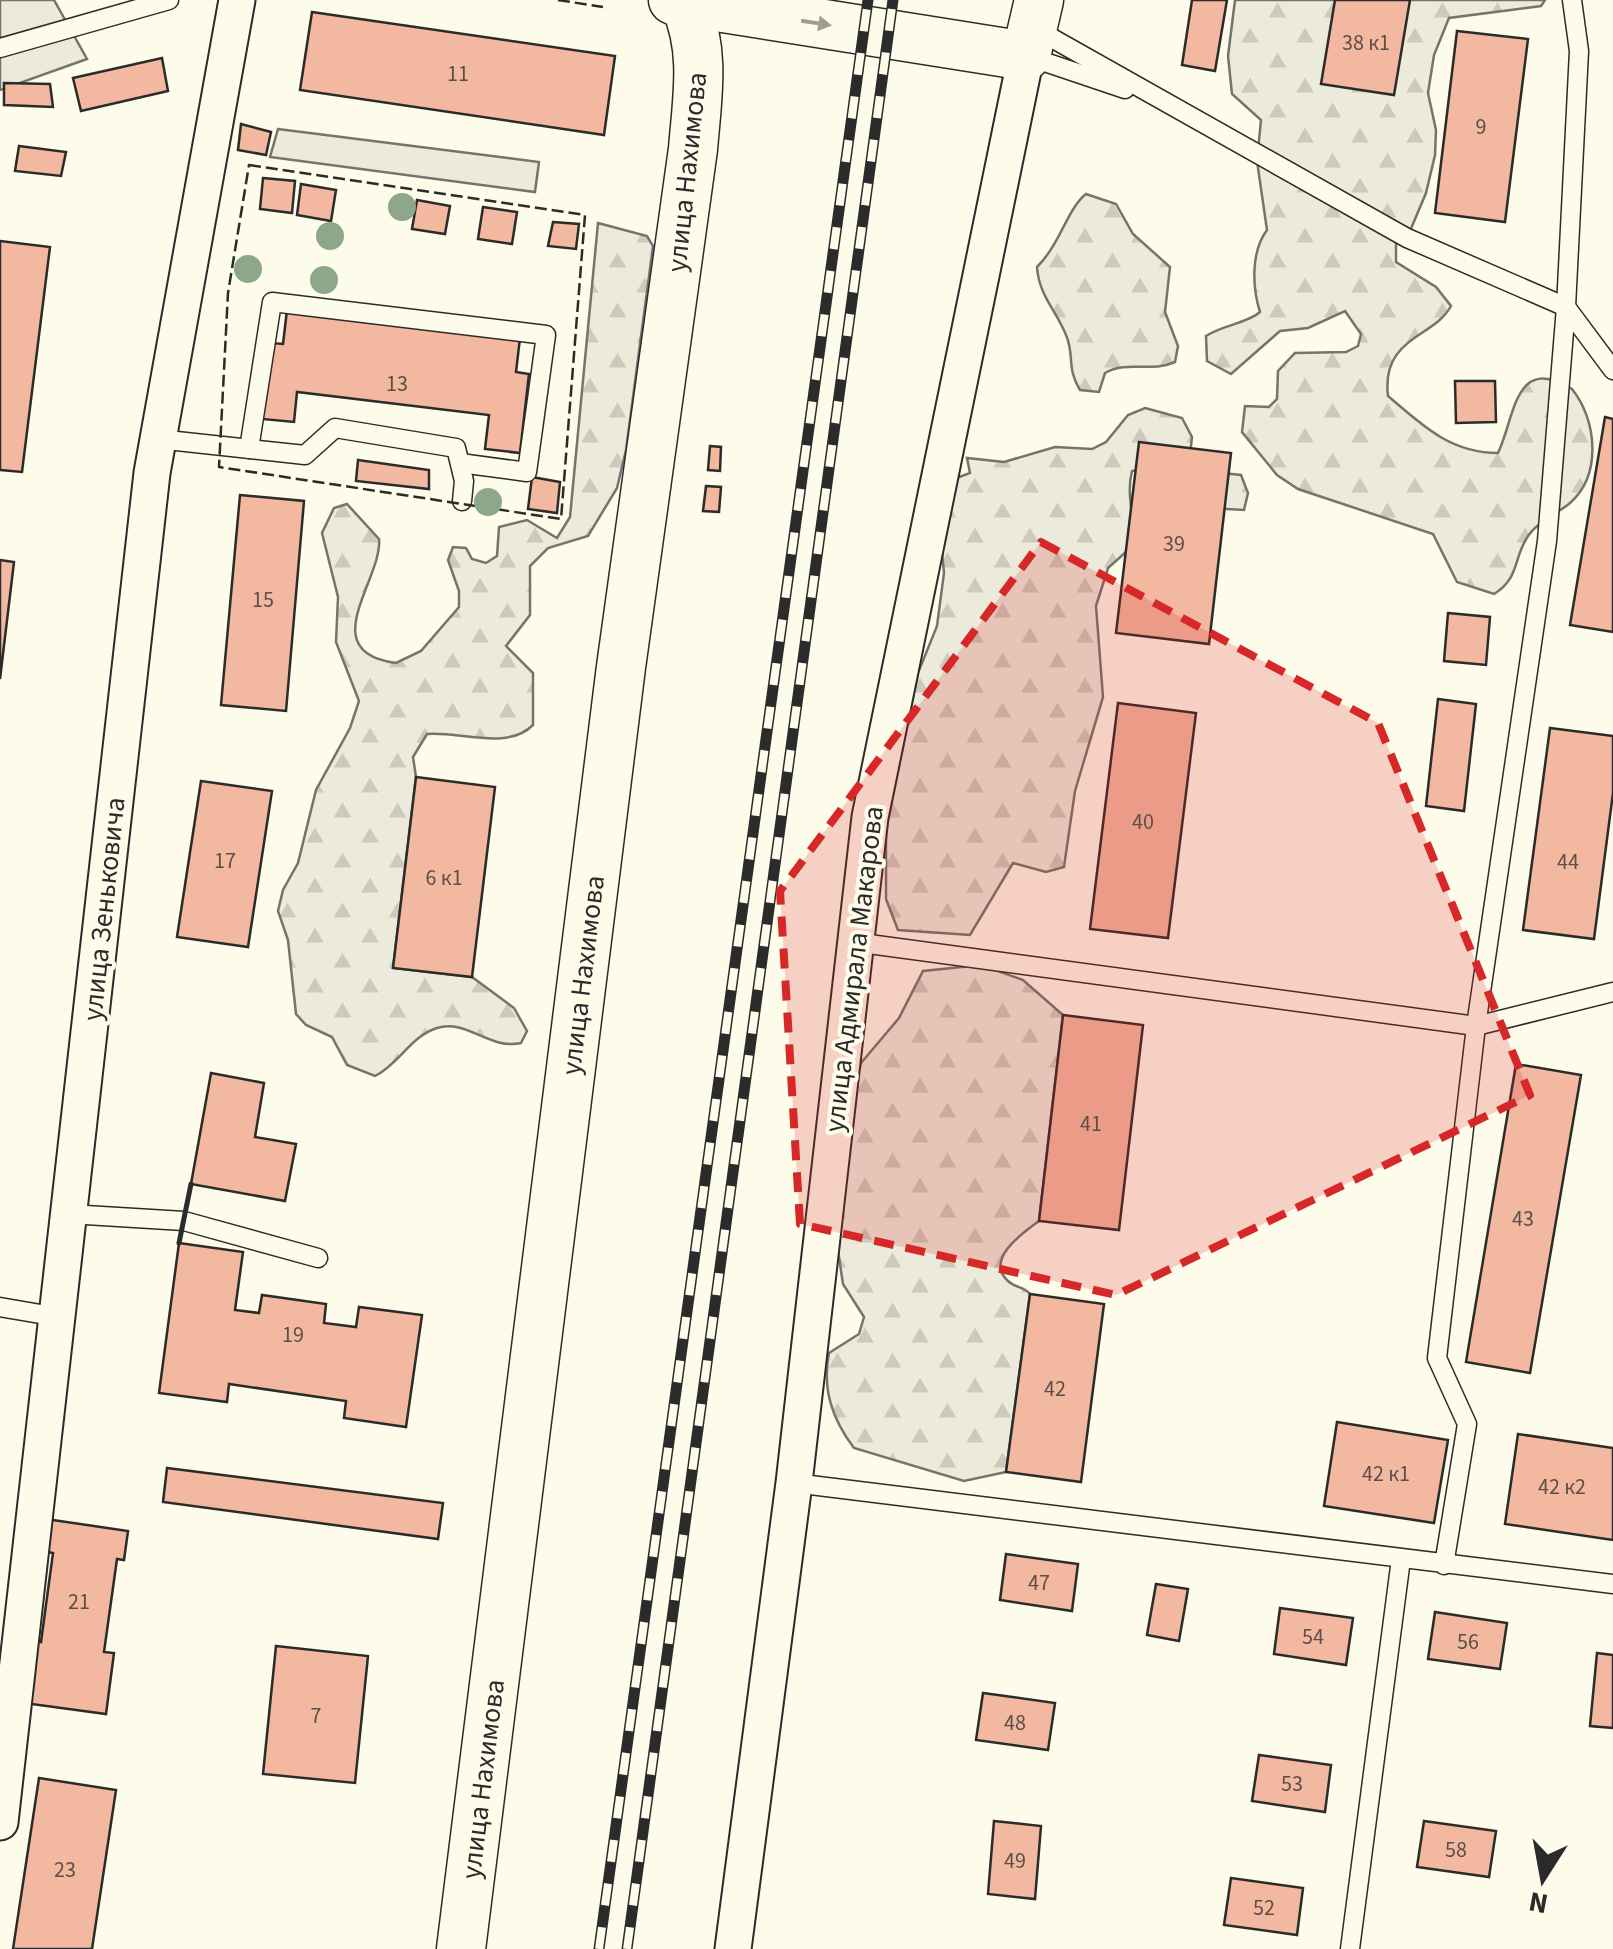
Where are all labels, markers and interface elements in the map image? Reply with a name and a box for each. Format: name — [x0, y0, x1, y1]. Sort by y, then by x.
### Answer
one-way arrow — [801, 16, 833, 31]
house number: 38 к1 — [1342, 27, 1390, 59]
house number: 11 — [447, 58, 469, 90]
street label: улица Нахимова — [657, 70, 717, 274]
house number: 9 — [1476, 111, 1486, 143]
house number: 13 — [386, 368, 408, 400]
house number: 39 — [1163, 528, 1185, 560]
house number: 15 — [252, 584, 274, 616]
street label: улица Зеньковича — [72, 795, 136, 1023]
street label: улица Адмирала Макарова — [814, 804, 894, 1134]
house number: 40 — [1132, 806, 1154, 838]
house number: 17 — [214, 845, 236, 877]
house number: 44 — [1557, 846, 1579, 878]
house number: 6 к1 — [425, 862, 463, 894]
street label: улица Нахимова — [551, 873, 615, 1077]
house number: 41 — [1080, 1108, 1102, 1140]
house number: 43 — [1512, 1203, 1534, 1235]
house number: 19 — [282, 1319, 304, 1351]
house number: 42 — [1044, 1373, 1066, 1405]
house number: 42 к1 — [1362, 1458, 1410, 1490]
house number: 42 к2 — [1538, 1471, 1586, 1503]
house number: 47 — [1028, 1567, 1050, 1599]
house number: 21 — [68, 1586, 90, 1618]
house number: 54 — [1302, 1621, 1324, 1653]
house number: 56 — [1457, 1626, 1479, 1658]
street label: улица Нахимова — [451, 1677, 515, 1881]
house number: 7 — [311, 1700, 322, 1732]
house number: 48 — [1004, 1707, 1026, 1739]
house number: 53 — [1281, 1768, 1303, 1800]
north arrow — [1493, 1829, 1593, 1929]
house number: 58 — [1445, 1834, 1467, 1866]
house number: 49 — [1004, 1845, 1026, 1877]
house number: 23 — [54, 1854, 76, 1886]
text: N — [1525, 1881, 1551, 1924]
house number: 52 — [1253, 1892, 1275, 1924]

